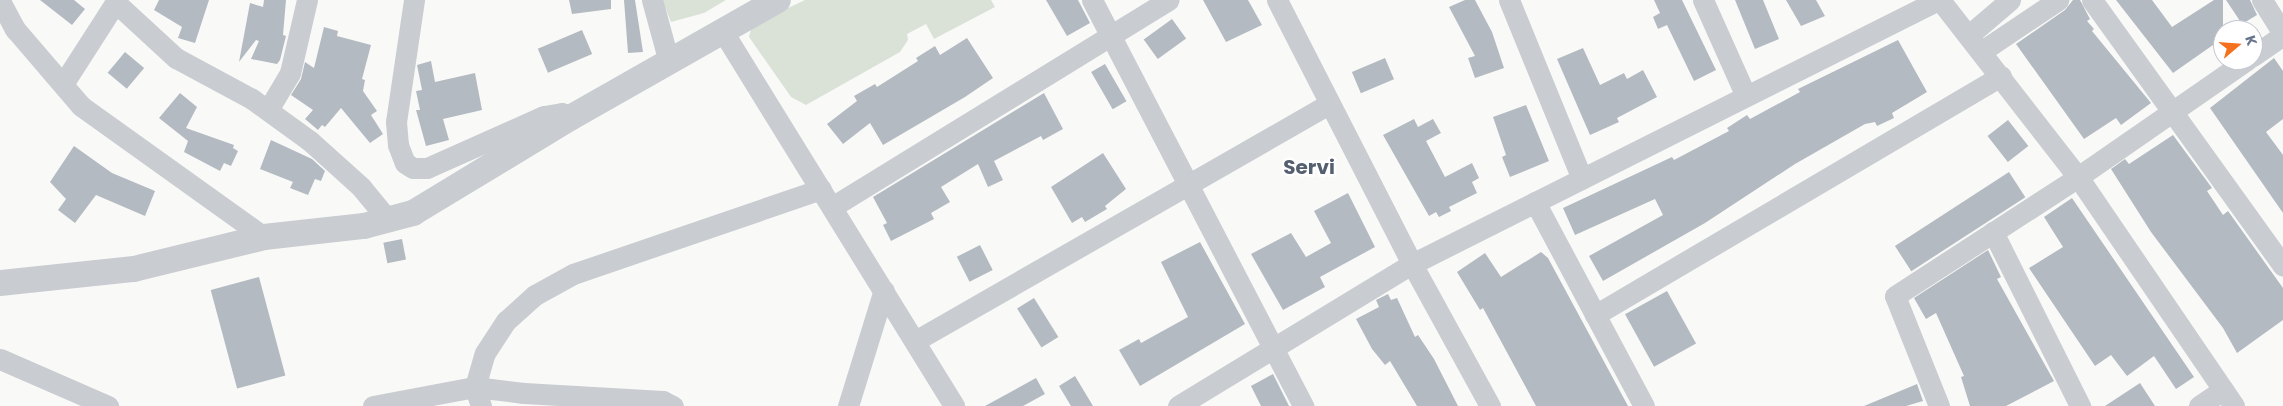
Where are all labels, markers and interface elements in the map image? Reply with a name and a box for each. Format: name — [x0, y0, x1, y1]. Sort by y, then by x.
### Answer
north arrow — [2213, 20, 2263, 70]
text: K — [2240, 33, 2262, 48]
district label: Servi — [1283, 155, 1335, 179]

